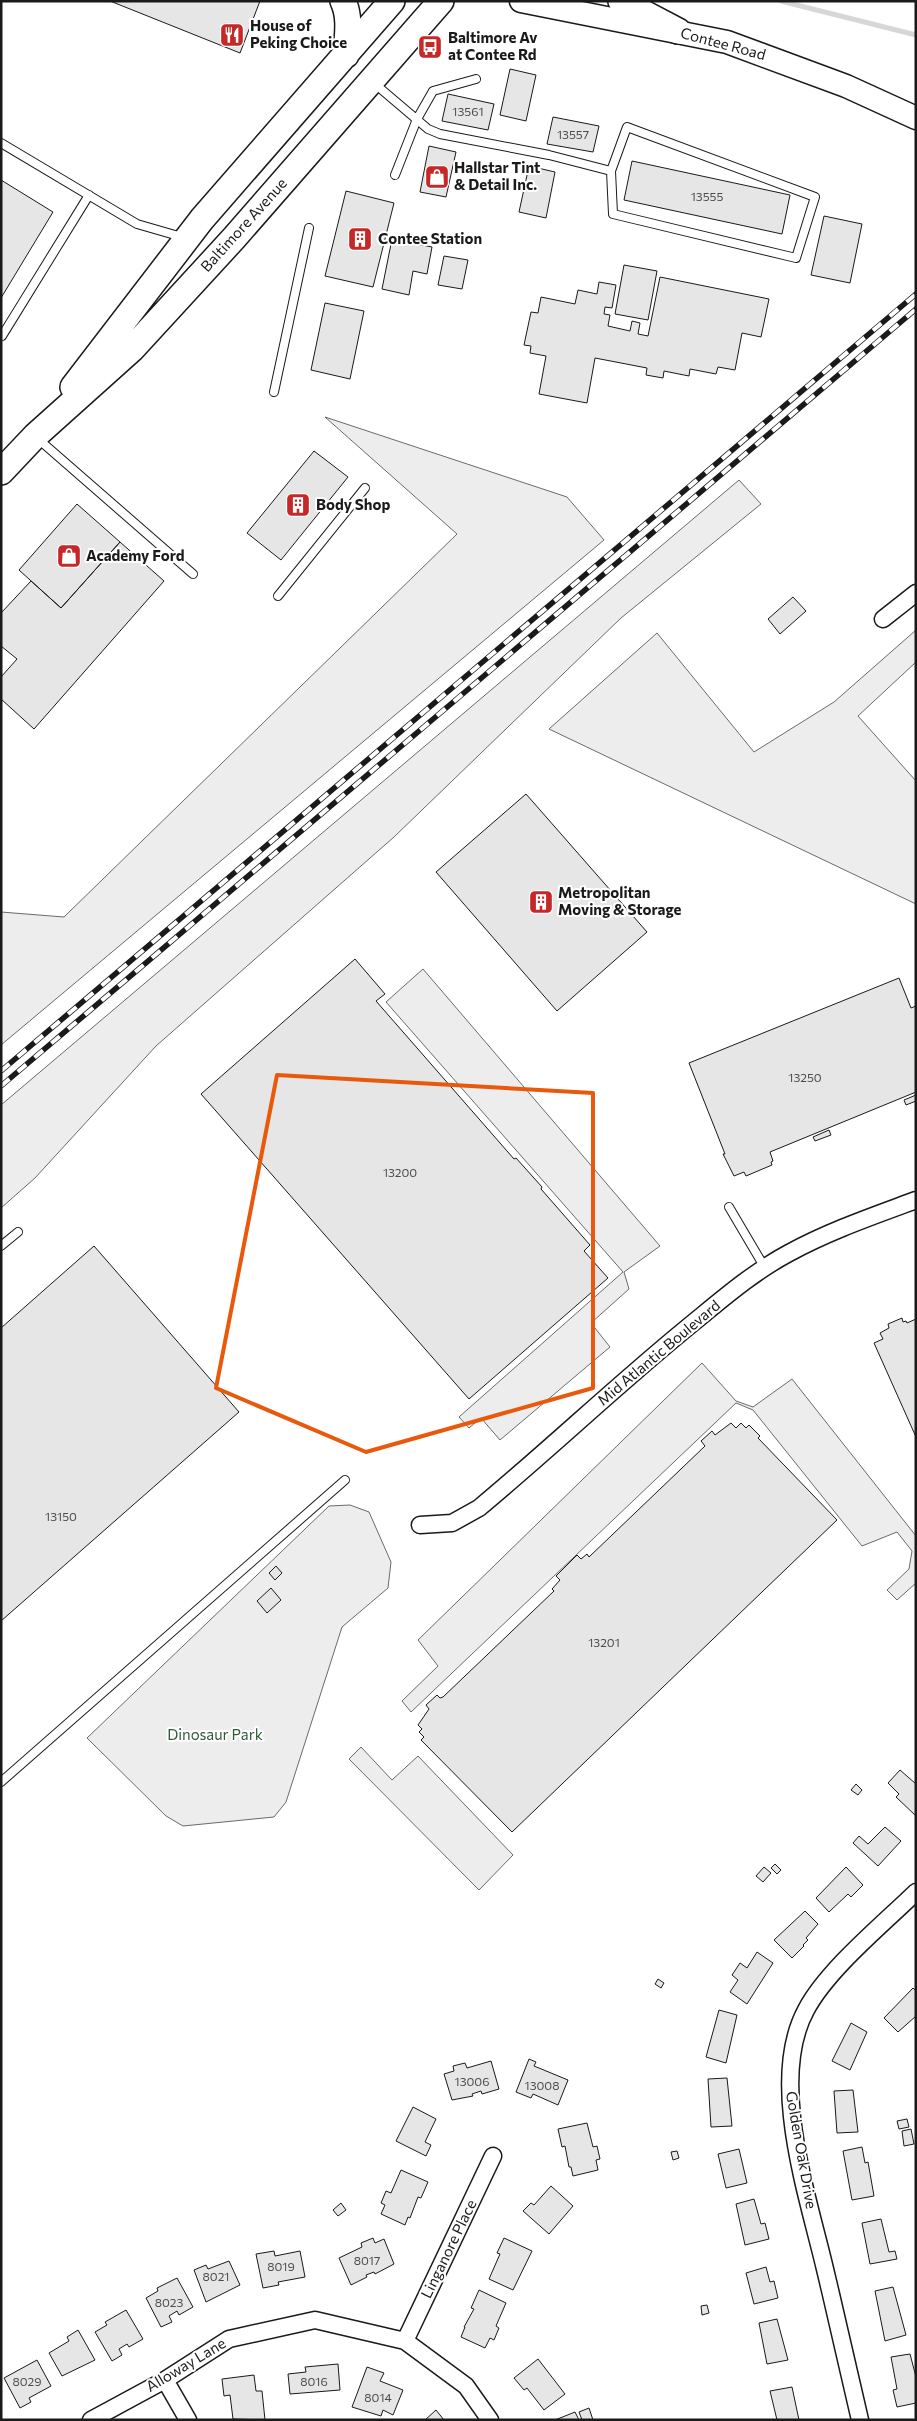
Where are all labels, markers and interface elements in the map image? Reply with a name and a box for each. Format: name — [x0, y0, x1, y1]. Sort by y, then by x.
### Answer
place label: House of Peking Choice — [250, 16, 347, 51]
restaurant icon: House of Peking Choice — [219, 22, 245, 48]
street label: Contee Road — [679, 23, 768, 63]
place label: Baltimore Av at Contee Rd — [448, 28, 537, 63]
bus stop icon: Baltimore Av at Contee Rd — [417, 34, 443, 60]
house number: 13561 — [452, 104, 484, 118]
house number: 13557 — [557, 127, 589, 141]
place label: Hallstar Tint & Detail Inc. — [454, 158, 540, 193]
shop icon: Hallstar Tint & Detail Inc. — [424, 164, 450, 190]
street label: Baltimore Avenue — [196, 174, 290, 275]
house number: 13555 — [691, 189, 723, 203]
building icon: Contee Station — [347, 226, 373, 252]
place label: Contee Station — [378, 229, 482, 247]
building icon: Body Shop — [285, 492, 311, 518]
place label: Body Shop — [316, 495, 390, 513]
shop icon: Academy Ford — [56, 543, 82, 569]
place label: Academy Ford — [86, 546, 184, 564]
place label: Metropolitan Moving & Storage — [558, 883, 682, 918]
building icon: Metropolitan Moving & Storage — [528, 889, 554, 915]
house number: 13250 — [788, 1070, 822, 1084]
house number: 13200 — [383, 1165, 417, 1179]
street label: Mid Atlantic Boulevard — [593, 1296, 723, 1409]
house number: 13150 — [45, 1509, 77, 1523]
house number: 13201 — [588, 1635, 620, 1649]
park label: Dinosaur Park — [167, 1725, 263, 1743]
house number: 13006 — [455, 2074, 489, 2088]
house number: 13008 — [525, 2078, 559, 2092]
street label: Golden Oak Drive — [783, 2090, 821, 2210]
street label: Linganore Place — [416, 2196, 480, 2301]
house number: 8017 — [354, 2253, 380, 2267]
house number: 8019 — [267, 2259, 295, 2273]
house number: 8021 — [203, 2269, 229, 2283]
house number: 8023 — [155, 2295, 183, 2309]
street label: Alloway Lane — [142, 2333, 229, 2395]
house number: 8029 — [13, 2374, 42, 2388]
house number: 8016 — [300, 2374, 328, 2388]
house number: 8014 — [364, 2390, 392, 2404]

